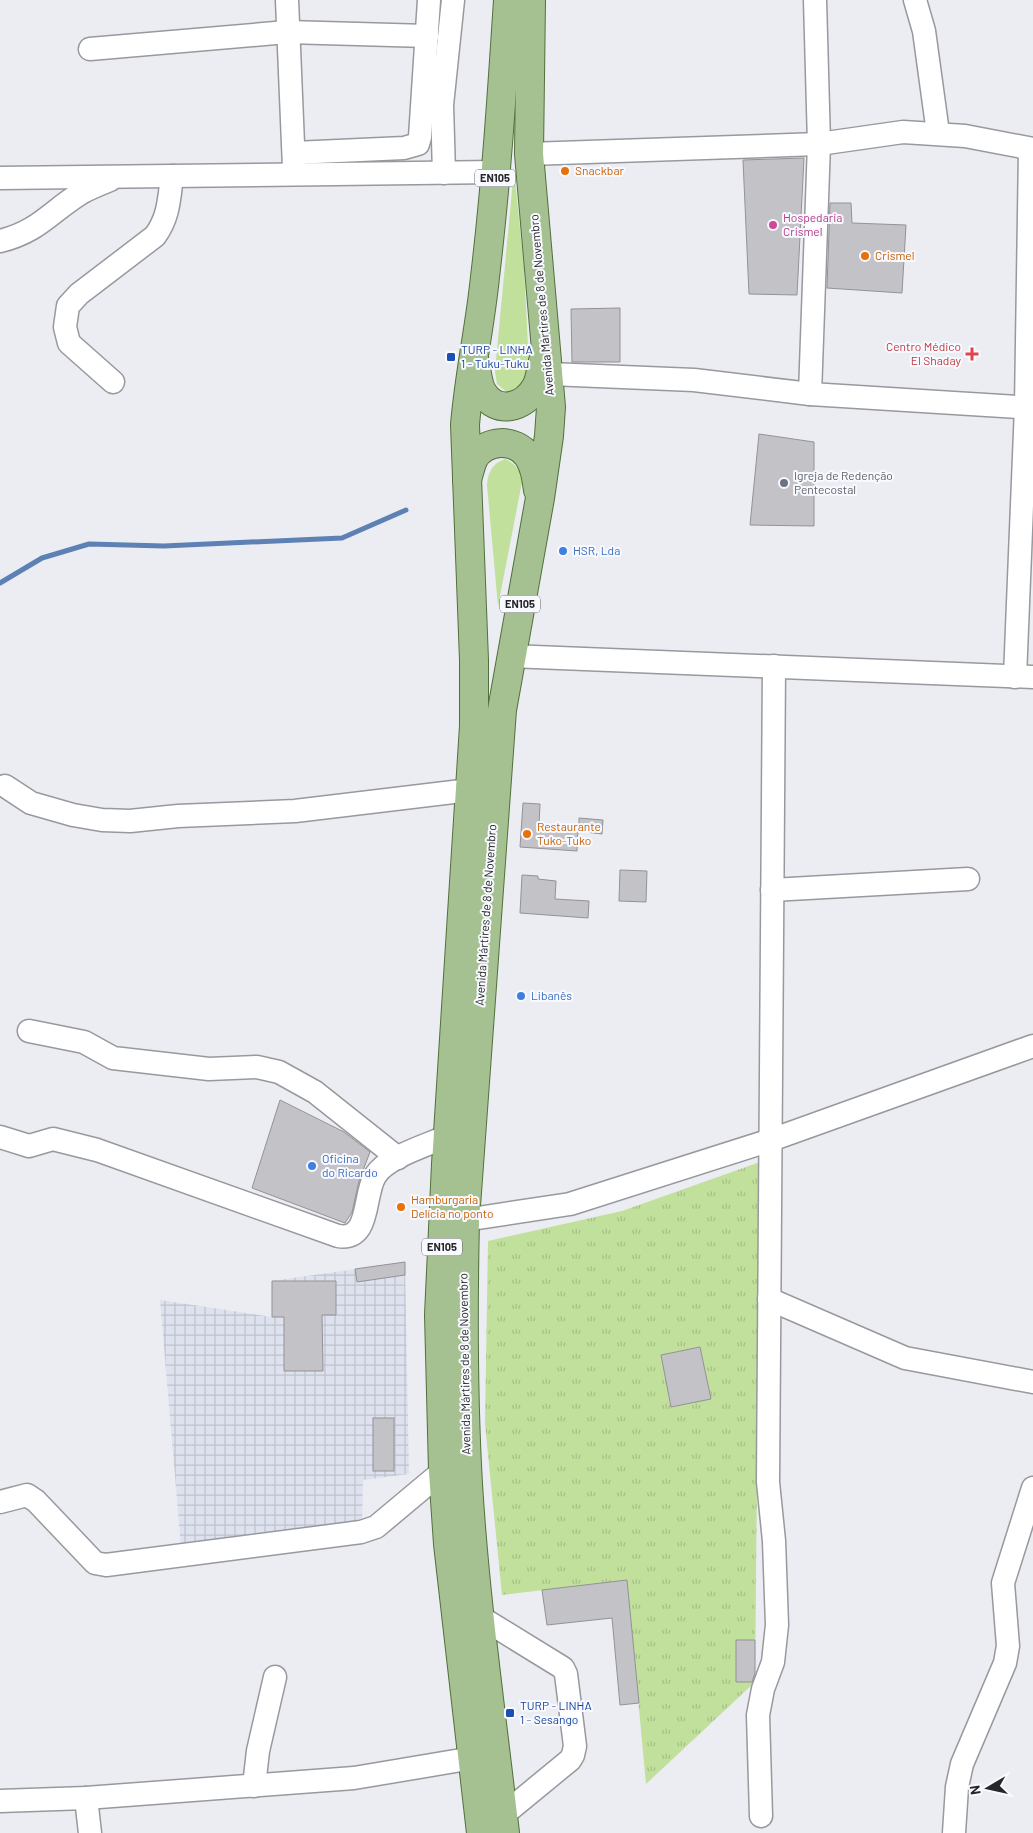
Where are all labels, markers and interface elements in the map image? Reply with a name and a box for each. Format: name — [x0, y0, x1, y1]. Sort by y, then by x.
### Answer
place label: Snackbar — [575, 163, 625, 177]
marker: Snackbar — [559, 165, 571, 177]
road number: EN105 — [475, 170, 515, 187]
place label: Hospedaria Crismel — [783, 210, 842, 238]
street label: Avenida Mártires de 8 de Novembro — [526, 214, 556, 396]
marker: Hospedaria Crismel — [767, 219, 779, 231]
place label: Crismel — [875, 248, 914, 262]
marker: Crismel — [859, 250, 871, 262]
place label: Centro Médico El Shaday — [886, 339, 961, 367]
place label: TURP - LINHA 1 - Tuku-Tuku — [461, 342, 533, 370]
marker: Centro Médico El Shaday — [965, 347, 979, 361]
marker: TURP - LINHA 1 - Tuku-Tuku — [445, 351, 457, 363]
place label: Igreja de Redenção Pentecostal — [794, 468, 893, 496]
marker: Igreja de Redenção Pentecostal — [778, 477, 790, 489]
place label: HSR, Lda — [573, 543, 620, 557]
marker: HSR, Lda — [557, 545, 569, 557]
road number: EN105 — [500, 596, 540, 612]
place label: Restaurante Tuko-Tuko — [537, 819, 601, 847]
street label: Avenida Mártires de 8 de Novembro — [472, 824, 498, 1006]
marker: Restaurante Tuko-Tuko — [521, 828, 533, 840]
place label: Libanês — [531, 988, 572, 1002]
marker: Libanês — [515, 990, 527, 1002]
place label: Oficina do Ricardo — [322, 1151, 378, 1179]
marker: Oficina do Ricardo — [306, 1160, 318, 1172]
place label: Hamburgaria Delícia no ponto — [411, 1192, 494, 1220]
marker: Hamburgaria Delícia no ponto — [395, 1201, 407, 1213]
road number: EN105 — [422, 1238, 462, 1256]
street label: Avenida Mártires de 8 de Novembro — [455, 1273, 473, 1455]
place label: TURP - LINHA 1 - Sesango — [520, 1698, 592, 1726]
marker: TURP - LINHA 1 - Sesango — [504, 1707, 516, 1719]
north arrow — [963, 1763, 1013, 1813]
text: N — [966, 1784, 984, 1796]

